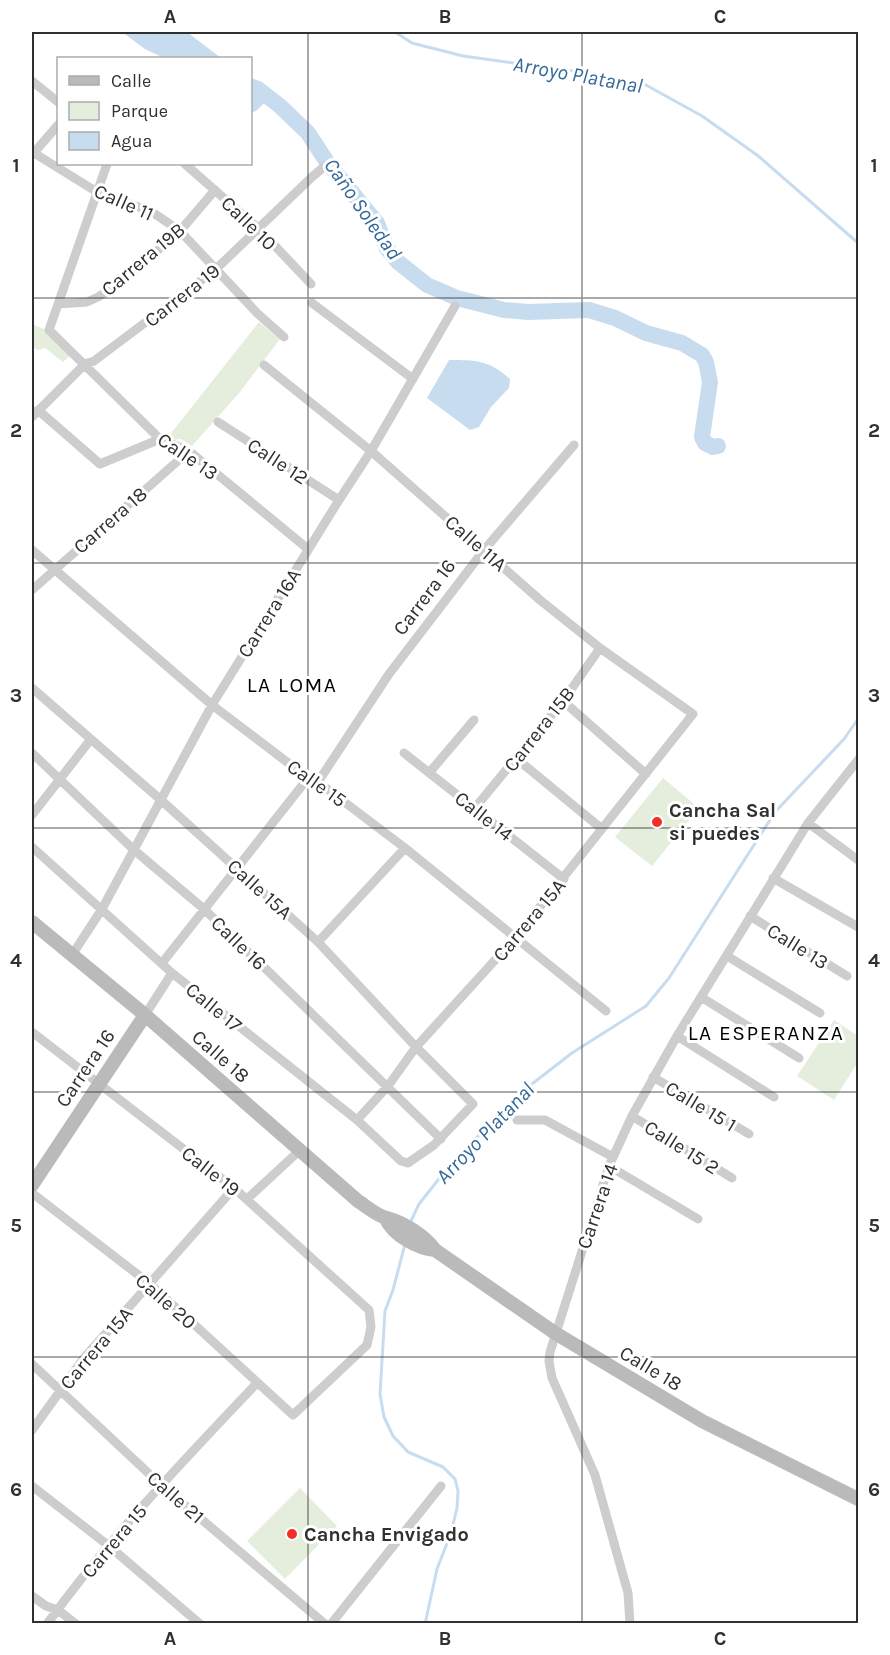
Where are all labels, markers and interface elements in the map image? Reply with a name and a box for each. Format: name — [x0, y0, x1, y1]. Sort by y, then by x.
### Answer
text: A — [164, 5, 177, 28]
text: B — [439, 5, 451, 28]
text: C — [714, 5, 726, 28]
water label: Arroyo Platanal — [511, 52, 645, 98]
legend — [57, 57, 252, 165]
text: Calle — [111, 70, 151, 92]
text: Parque — [111, 100, 168, 122]
text: Agua — [111, 130, 152, 152]
text: 1 — [12, 154, 20, 177]
water label: Caño Soledad — [319, 154, 407, 264]
text: 1 — [870, 154, 878, 177]
street label: Calle 11 — [90, 179, 157, 226]
street label: Calle 10 — [216, 191, 281, 255]
street label: Carrera 19B — [96, 217, 190, 301]
street label: Carrera 19 — [139, 258, 225, 332]
text: 2 — [10, 419, 22, 442]
text: 2 — [868, 419, 880, 442]
street label: Calle 13 — [153, 428, 222, 485]
street label: Calle 12 — [243, 433, 312, 490]
street label: Carrera 18 — [69, 482, 152, 559]
street label: Calle 11A — [440, 510, 511, 576]
street label: Carrera 16 — [388, 555, 460, 640]
street label: Carrera 16A — [233, 565, 306, 662]
district label: LA LOMA — [247, 673, 337, 697]
street label: Carrera 15B — [499, 682, 580, 776]
text: 3 — [10, 684, 22, 707]
text: 3 — [868, 684, 880, 707]
street label: Calle 15 — [283, 755, 351, 812]
street label: Calle 14 — [450, 787, 517, 846]
place label: Cancha Sal si puedes — [669, 799, 776, 845]
marker: Cancha Sal si puedes — [650, 815, 664, 829]
street label: Calle 15A — [223, 854, 297, 924]
street label: Carrera 15A — [488, 874, 570, 966]
street label: Calle 16 — [206, 912, 271, 975]
street label: Calle 13 — [763, 919, 833, 974]
text: 4 — [10, 949, 22, 972]
text: 4 — [868, 949, 880, 972]
street label: Calle 17 — [181, 978, 247, 1037]
district label: LA ESPERANZA — [688, 1021, 844, 1045]
street label: Carrera 16 — [51, 1025, 120, 1112]
street label: Calle 18 — [187, 1025, 254, 1087]
street label: Calle 15 1 — [661, 1076, 740, 1137]
water label: Arroyo Platanal — [431, 1078, 539, 1188]
street label: Calle 15 2 — [640, 1115, 723, 1179]
street label: Calle 19 — [177, 1141, 244, 1201]
street label: Carrera 14 — [572, 1160, 623, 1252]
text: 5 — [10, 1214, 22, 1237]
text: 5 — [868, 1214, 880, 1237]
street label: Calle 20 — [131, 1269, 201, 1334]
street label: Carrera 15A — [55, 1302, 137, 1394]
street label: Calle 18 — [616, 1341, 686, 1396]
street label: Calle 21 — [143, 1466, 209, 1528]
text: 6 — [10, 1478, 22, 1501]
text: 6 — [868, 1478, 880, 1501]
street label: Carrera 15 — [77, 1500, 152, 1583]
place label: Cancha Envigado — [304, 1523, 469, 1546]
marker: Cancha Envigado — [285, 1527, 299, 1541]
text: A — [164, 1627, 177, 1650]
text: B — [439, 1627, 451, 1650]
text: C — [714, 1627, 726, 1650]

